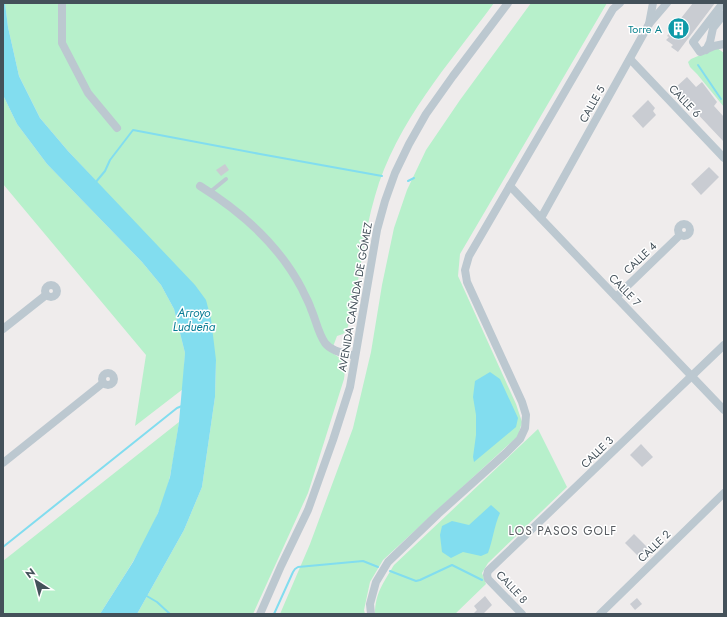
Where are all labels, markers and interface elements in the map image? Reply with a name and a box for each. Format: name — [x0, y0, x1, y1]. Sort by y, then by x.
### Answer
building icon: Torre A — [665, 16, 691, 42]
place label: Torre A — [628, 21, 663, 37]
street label: CALLE 6 — [665, 81, 705, 121]
street label: CALLE 5 — [575, 83, 609, 125]
street label: AVENIDA CAÑADA DE GÓMEZ — [334, 221, 376, 373]
street label: CALLE 4 — [620, 238, 660, 278]
street label: CALLE 7 — [605, 270, 645, 310]
water label: Arroyo Ludueña — [173, 304, 216, 336]
street label: CALLE 3 — [577, 432, 617, 472]
district label: LOS PASOS GOLF — [509, 522, 617, 540]
street label: CALLE 2 — [634, 526, 674, 566]
north arrow — [16, 561, 56, 601]
text: N — [22, 564, 38, 582]
street label: CALLE 8 — [493, 567, 531, 607]

